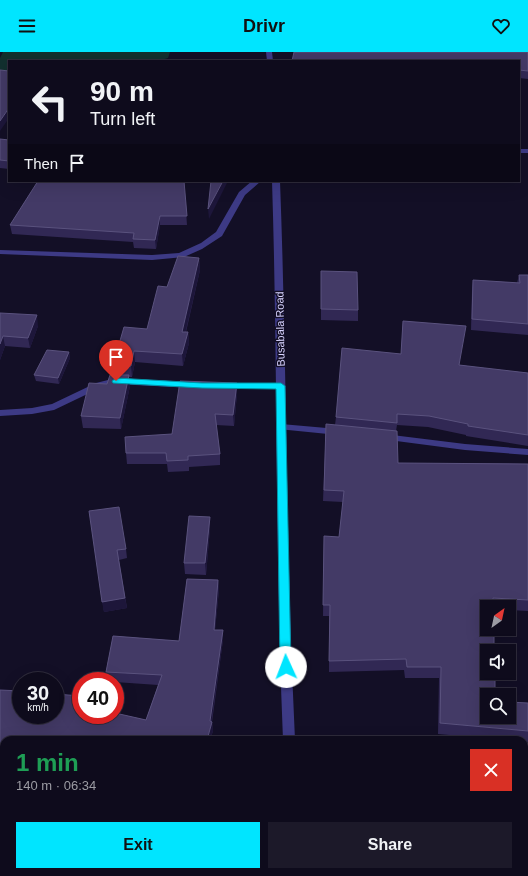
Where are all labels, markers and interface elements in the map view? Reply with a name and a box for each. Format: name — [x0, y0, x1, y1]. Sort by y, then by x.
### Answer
icon: menu — [16, 15, 38, 37]
icon: heart — [490, 15, 512, 37]
text: Drivr — [243, 16, 285, 36]
icon: left — [24, 76, 76, 128]
text: 90 m — [90, 76, 154, 107]
text: Turn left — [90, 109, 155, 129]
icon: arrive — [66, 152, 88, 174]
text: Then — [24, 155, 58, 172]
street label: Busabala Road — [273, 291, 287, 367]
pin — [99, 340, 133, 381]
icon: arrive — [105, 346, 127, 368]
north arrow — [480, 600, 516, 636]
map controls — [480, 600, 516, 724]
button: sound — [480, 644, 516, 680]
position arrow — [265, 646, 307, 688]
speed limit sign: 40 — [72, 672, 124, 724]
text: 30 — [27, 682, 49, 704]
button: search — [480, 688, 516, 724]
text: km/h — [27, 702, 49, 713]
text: 1 min — [16, 749, 79, 776]
button: close — [470, 749, 512, 791]
text: 140 m · 06:34 — [16, 778, 96, 793]
button: Exit — [16, 822, 260, 868]
button: Share — [268, 822, 512, 868]

